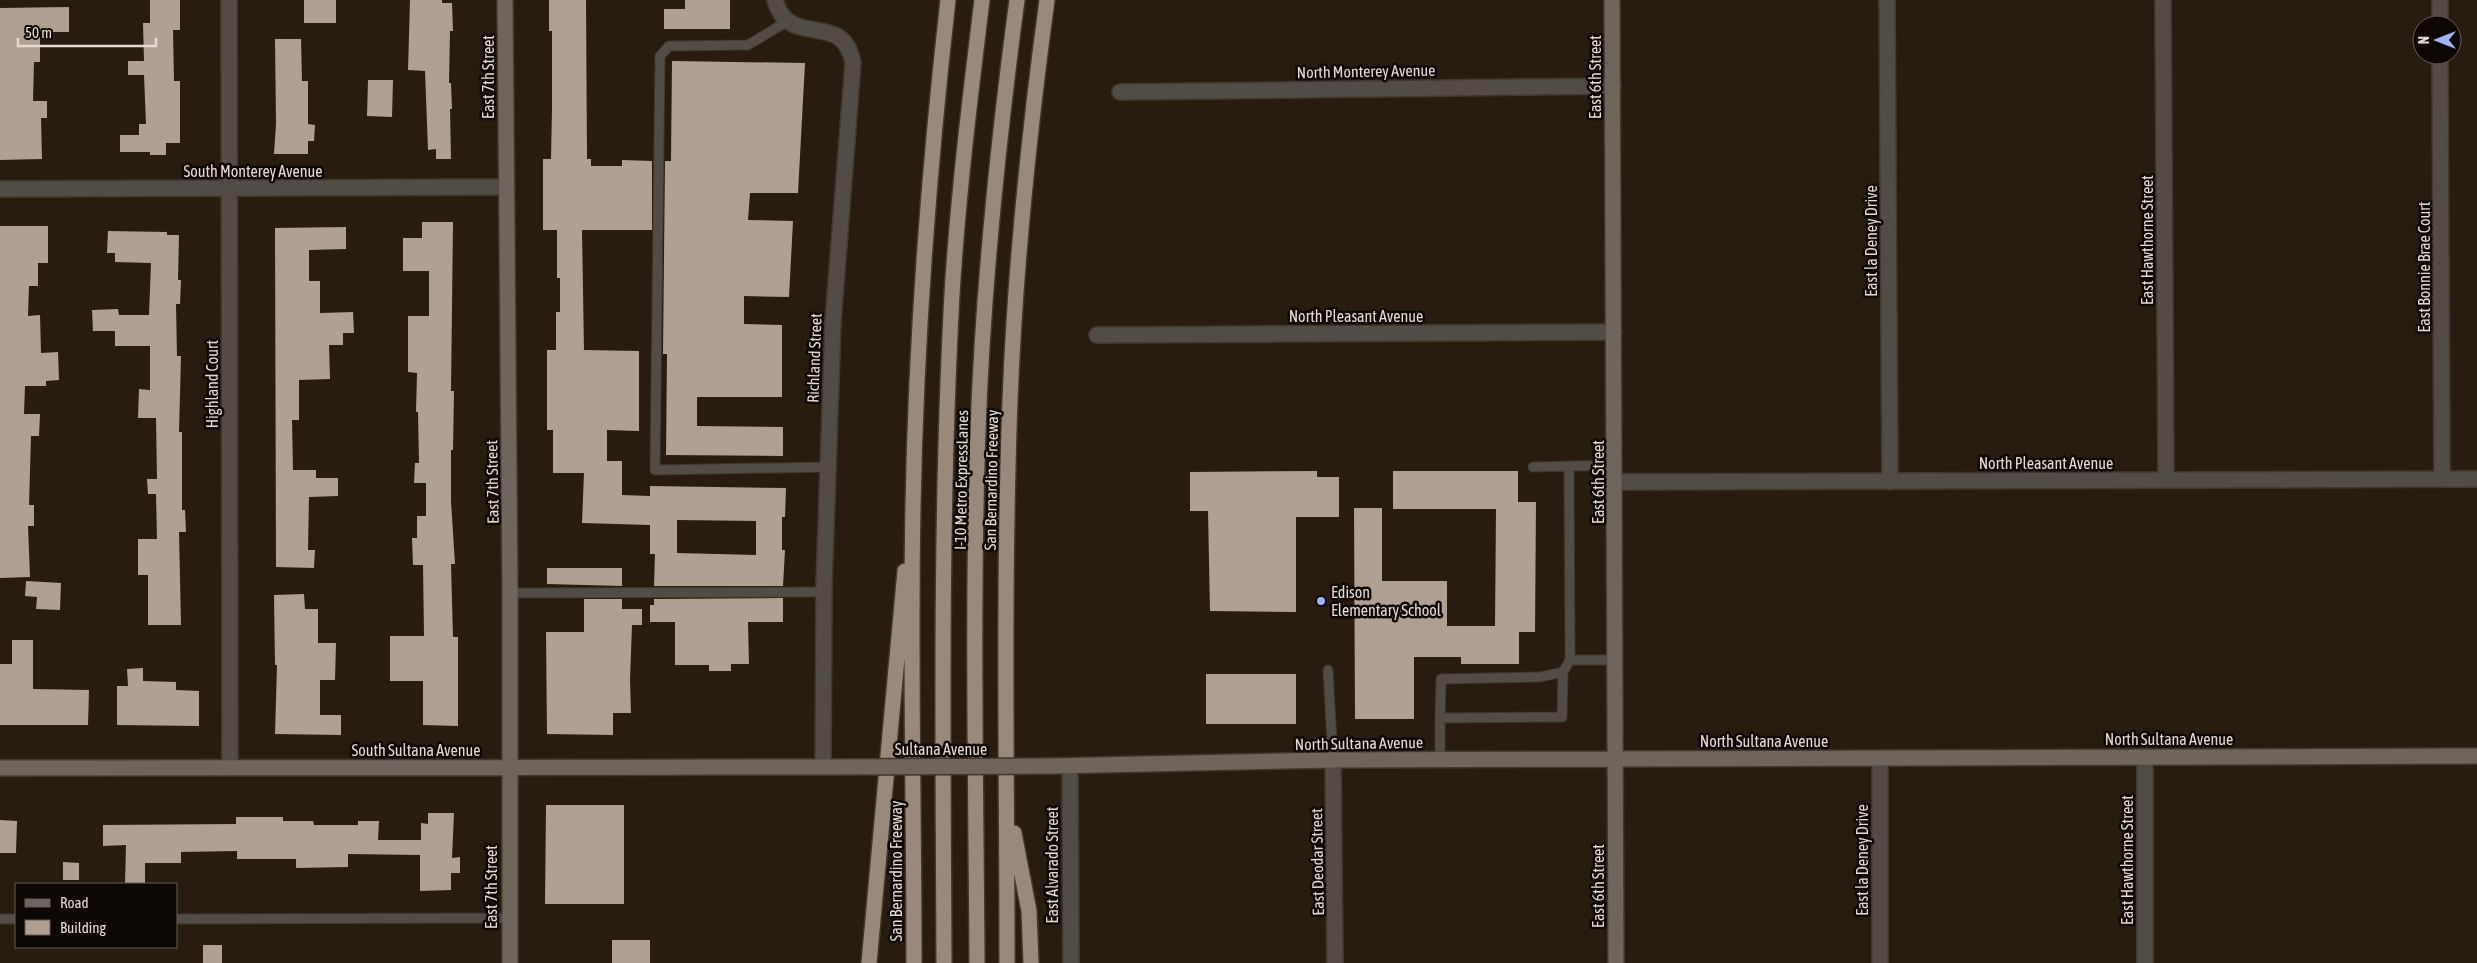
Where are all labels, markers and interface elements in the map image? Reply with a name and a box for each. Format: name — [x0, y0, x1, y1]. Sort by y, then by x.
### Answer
scale bar — [18, 15, 155, 47]
north arrow — [2412, 15, 2462, 65]
text: 50 m — [25, 24, 52, 41]
street label: East 7th Street — [479, 35, 497, 119]
street label: East 6th Street — [1586, 35, 1604, 119]
text: N — [2416, 36, 2432, 44]
street label: North Monterey Avenue — [1297, 61, 1436, 82]
street label: South Monterey Avenue — [183, 162, 323, 181]
street label: East Hawthorne Street — [2138, 175, 2156, 305]
street label: East la Deney Drive — [1862, 185, 1881, 297]
street label: East Bonnie Brae Court — [2415, 201, 2433, 332]
street label: North Pleasant Avenue — [1289, 307, 1423, 325]
street label: Richland Street — [803, 312, 825, 403]
street label: Highland Court — [203, 339, 222, 428]
street label: San Bernardino Freeway — [981, 409, 1002, 551]
street label: I-10 Metro ExpressLanes — [951, 410, 972, 550]
street label: East 7th Street — [482, 440, 502, 524]
street label: East 6th Street — [1589, 440, 1607, 524]
street label: North Pleasant Avenue — [1979, 454, 2113, 472]
place label: Edison Elementary School — [1331, 583, 1442, 620]
marker: Edison Elementary School — [1315, 595, 1327, 607]
street label: North Sultana Avenue — [2105, 730, 2233, 748]
street label: North Sultana Avenue — [1700, 732, 1828, 750]
street label: North Sultana Avenue — [1295, 733, 1423, 753]
street label: Sultana Avenue — [895, 740, 987, 758]
street label: South Sultana Avenue — [352, 741, 480, 759]
street label: East Hawthorne Street — [2118, 795, 2136, 925]
street label: San Bernardino Freeway — [887, 800, 906, 941]
street label: East la Deney Drive — [1853, 804, 1872, 916]
street label: East Alvarado Street — [1043, 806, 1061, 923]
street label: East Deodar Street — [1307, 808, 1327, 916]
street label: East 6th Street — [1589, 844, 1607, 928]
street label: East 7th Street — [482, 845, 500, 929]
legend — [15, 883, 178, 948]
text: Road — [60, 894, 89, 911]
text: Building — [60, 919, 106, 936]

